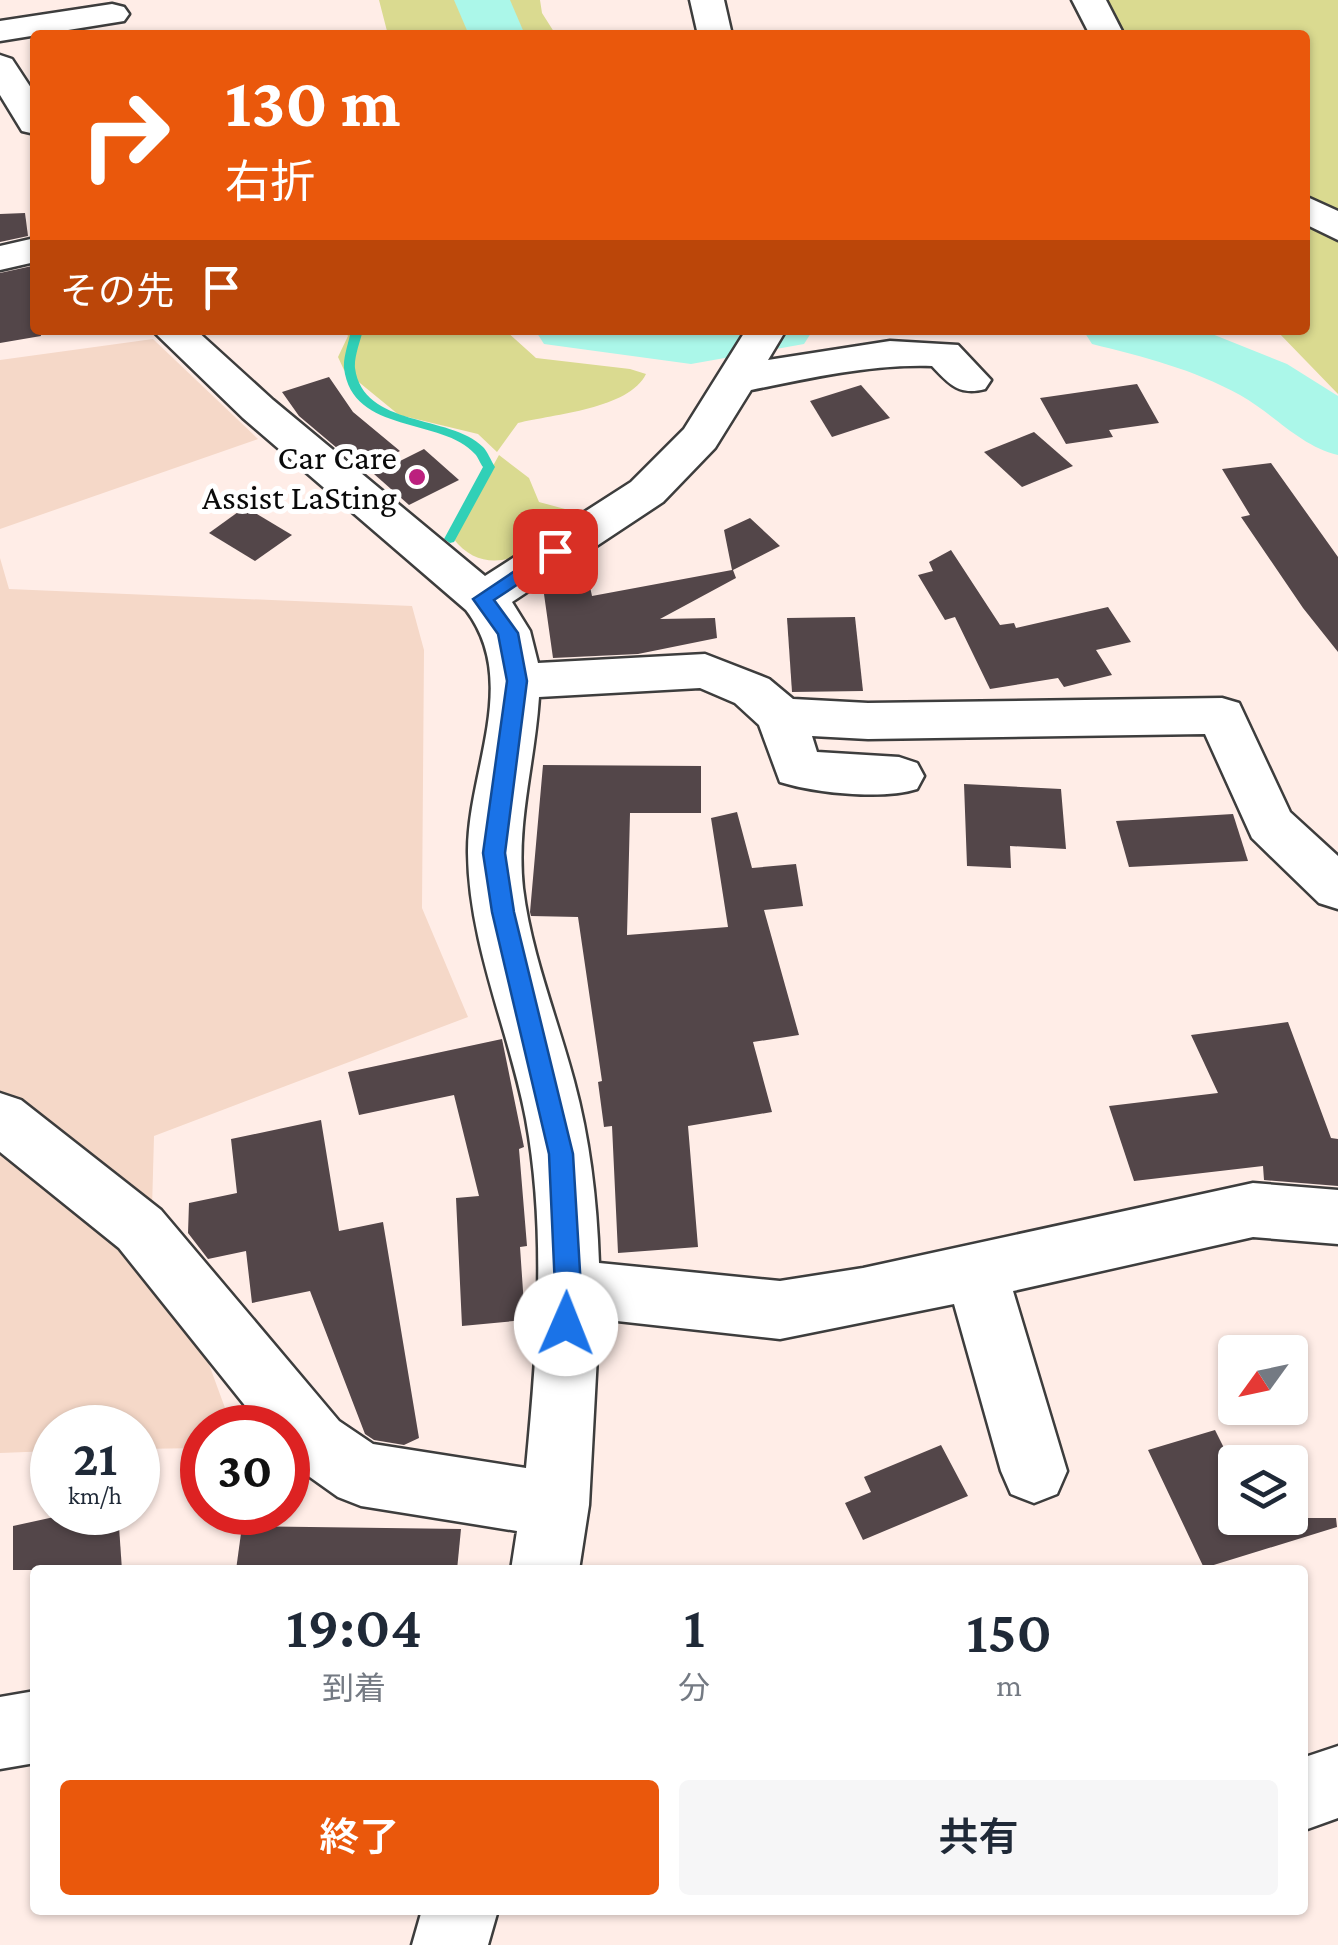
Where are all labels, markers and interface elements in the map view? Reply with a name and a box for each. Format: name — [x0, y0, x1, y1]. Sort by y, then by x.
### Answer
text: 130 m — [225, 63, 401, 141]
icon: right — [60, 70, 190, 200]
text: 右折 — [225, 157, 315, 207]
icon: arrive — [194, 260, 249, 315]
text: その先 — [60, 270, 174, 312]
place label: Car Care Assist LaSting — [202, 438, 397, 517]
marker: Car Care Assist LaSting — [406, 466, 428, 488]
pin — [513, 509, 598, 594]
icon: arrive — [528, 524, 583, 579]
position arrow — [514, 1272, 618, 1376]
north arrow — [1218, 1335, 1308, 1425]
map controls — [1218, 1335, 1308, 1535]
speed limit sign: 30 — [180, 1405, 310, 1535]
text: 21 — [73, 1430, 117, 1486]
button: layers — [1218, 1445, 1308, 1535]
text: km/h — [68, 1482, 122, 1509]
text: 19:04 — [286, 1593, 422, 1660]
text: 1 — [683, 1593, 705, 1660]
text: 150 — [966, 1598, 1052, 1665]
text: m — [996, 1667, 1022, 1703]
text: 到着 — [322, 1670, 386, 1706]
text: 分 — [678, 1670, 710, 1706]
button: 終了 — [60, 1780, 659, 1895]
button: 共有 — [679, 1780, 1278, 1895]

